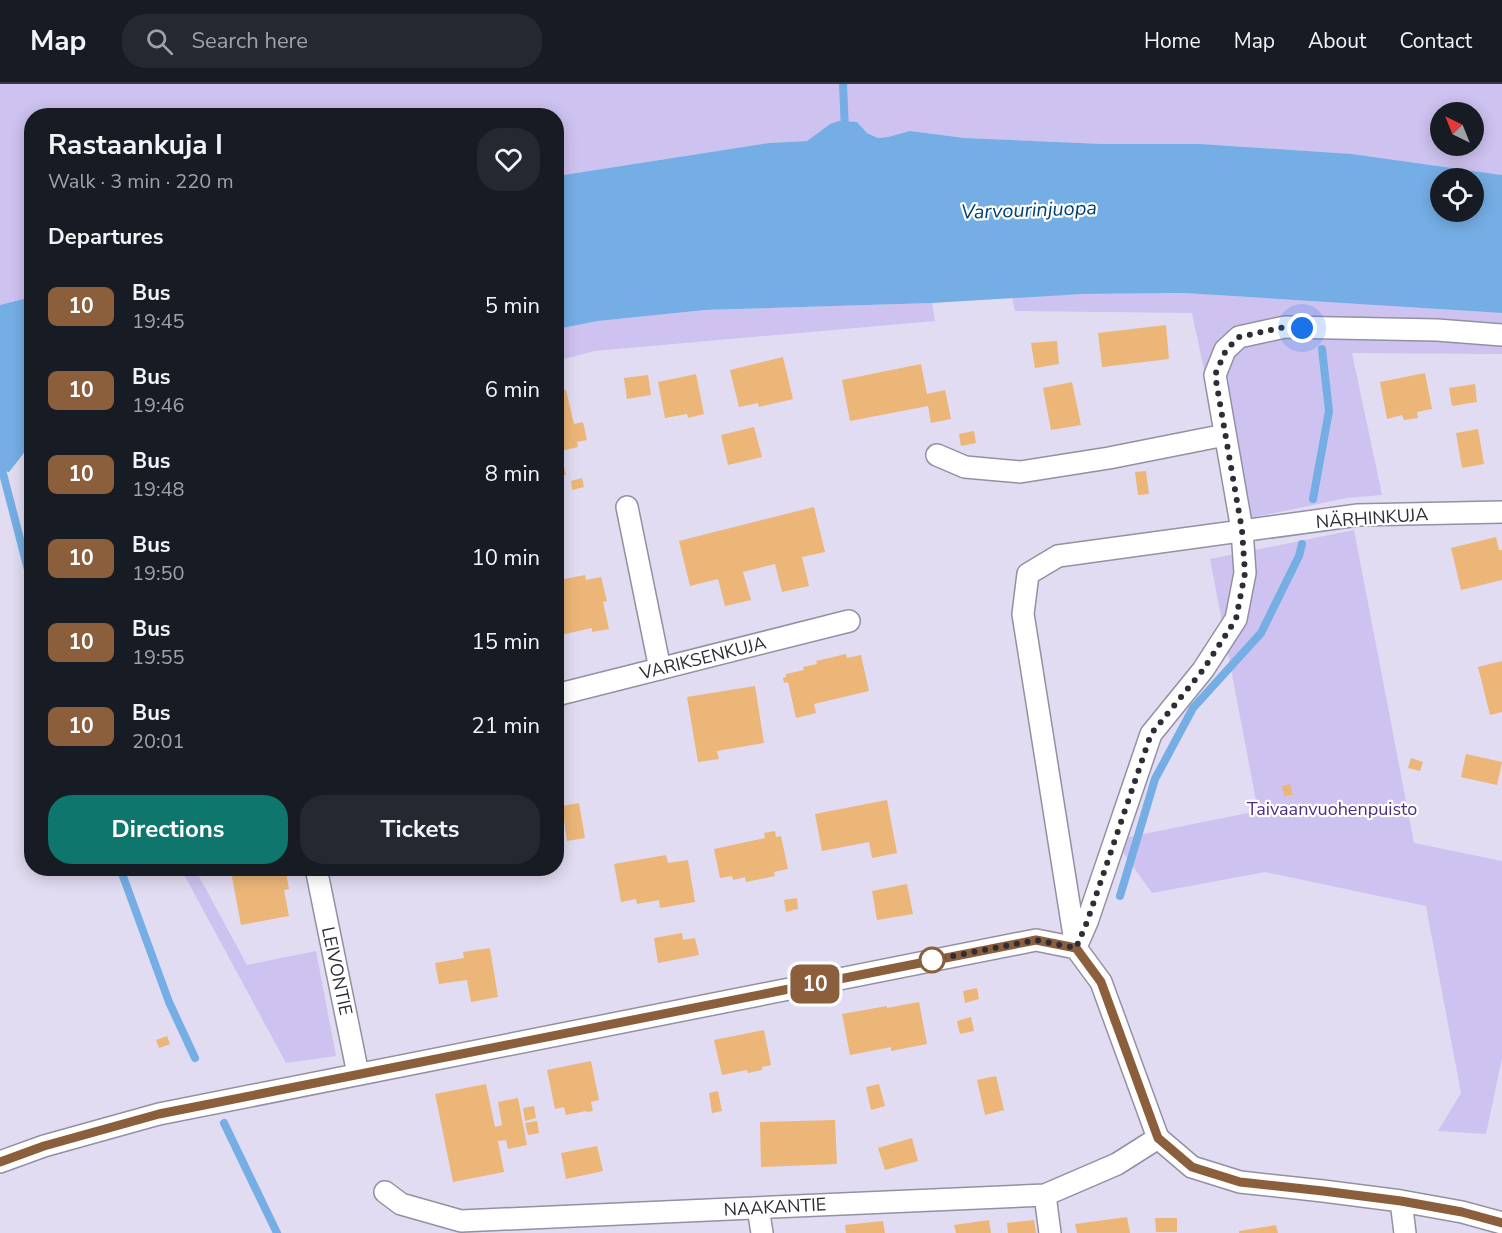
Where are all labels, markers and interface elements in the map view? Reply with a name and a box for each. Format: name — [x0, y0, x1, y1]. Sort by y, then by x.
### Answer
search box — [122, 14, 542, 68]
text: Map — [30, 22, 86, 60]
icon: search — [143, 25, 176, 58]
text: Search here — [191, 26, 308, 56]
text: Home — [1144, 27, 1201, 55]
text: Map — [1234, 27, 1275, 55]
text: About — [1308, 27, 1366, 55]
text: Contact — [1399, 27, 1472, 55]
north arrow — [1430, 102, 1484, 156]
map controls — [1430, 102, 1484, 222]
text: Rastaankuja I — [48, 126, 223, 164]
button: heart — [477, 128, 540, 191]
text: Walk · 3 min · 220 m — [48, 168, 234, 195]
button: locate — [1430, 168, 1484, 222]
water label: Varvourinjuopa — [961, 194, 1097, 226]
text: Departures — [48, 222, 163, 252]
text: Bus — [132, 278, 171, 308]
text: 5 min — [485, 291, 540, 321]
text: 10 — [68, 292, 94, 320]
text: 19:45 — [132, 308, 185, 335]
your location — [1287, 313, 1317, 343]
text: Bus — [132, 362, 171, 392]
text: 6 min — [485, 375, 540, 405]
text: 10 — [68, 376, 94, 404]
text: 19:46 — [132, 392, 185, 419]
text: Bus — [132, 446, 171, 476]
text: 8 min — [485, 459, 540, 489]
text: 10 — [68, 460, 94, 488]
text: 19:48 — [132, 476, 185, 503]
street label: NÄRHINKUJA — [1315, 502, 1429, 534]
text: Bus — [132, 530, 171, 560]
text: 10 min — [472, 543, 540, 573]
text: 10 — [68, 544, 94, 572]
text: 19:50 — [132, 560, 185, 587]
text: Bus — [132, 614, 171, 644]
text: 15 min — [472, 627, 540, 657]
text: 10 — [68, 628, 94, 656]
street label: VARIKSENKUJA — [636, 631, 769, 686]
text: 19:55 — [132, 644, 185, 671]
text: Bus — [132, 698, 171, 728]
text: 21 min — [472, 711, 540, 741]
text: 10 — [68, 712, 94, 740]
text: 20:01 — [132, 728, 185, 755]
button: Directions — [48, 795, 288, 864]
button: Tickets — [300, 795, 540, 864]
park label: Taivaanvuohenpuisto — [1247, 797, 1417, 821]
street label: LEIVONTIE — [316, 924, 358, 1018]
unlabelled marker — [919, 947, 945, 973]
line badge: 10 — [788, 964, 842, 1004]
text: 10 — [802, 970, 828, 998]
street label: NAAKANTIE — [723, 1192, 827, 1222]

